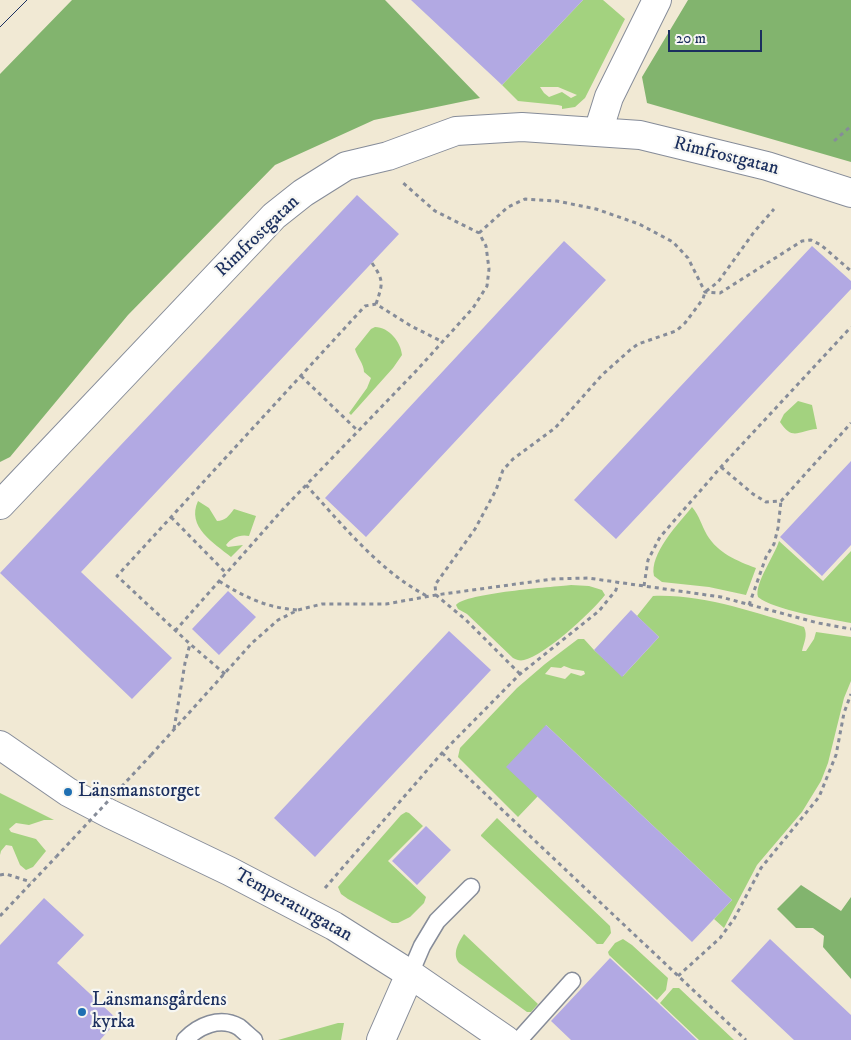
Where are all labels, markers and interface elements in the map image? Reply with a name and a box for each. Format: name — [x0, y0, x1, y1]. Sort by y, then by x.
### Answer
scale bar — [671, 20, 765, 52]
text: 20 m — [676, 29, 706, 48]
street label: Rimfrostgatan — [671, 133, 781, 181]
street label: Rimfrostgatan — [211, 191, 305, 283]
place label: Länsmanstorget — [78, 781, 200, 803]
marker: Länsmanstorget — [62, 786, 74, 798]
street label: Temperaturgatan — [230, 864, 356, 948]
place label: Länsmansgårdens kyrka — [92, 990, 227, 1034]
marker: Länsmansgårdens kyrka — [76, 1006, 88, 1018]

